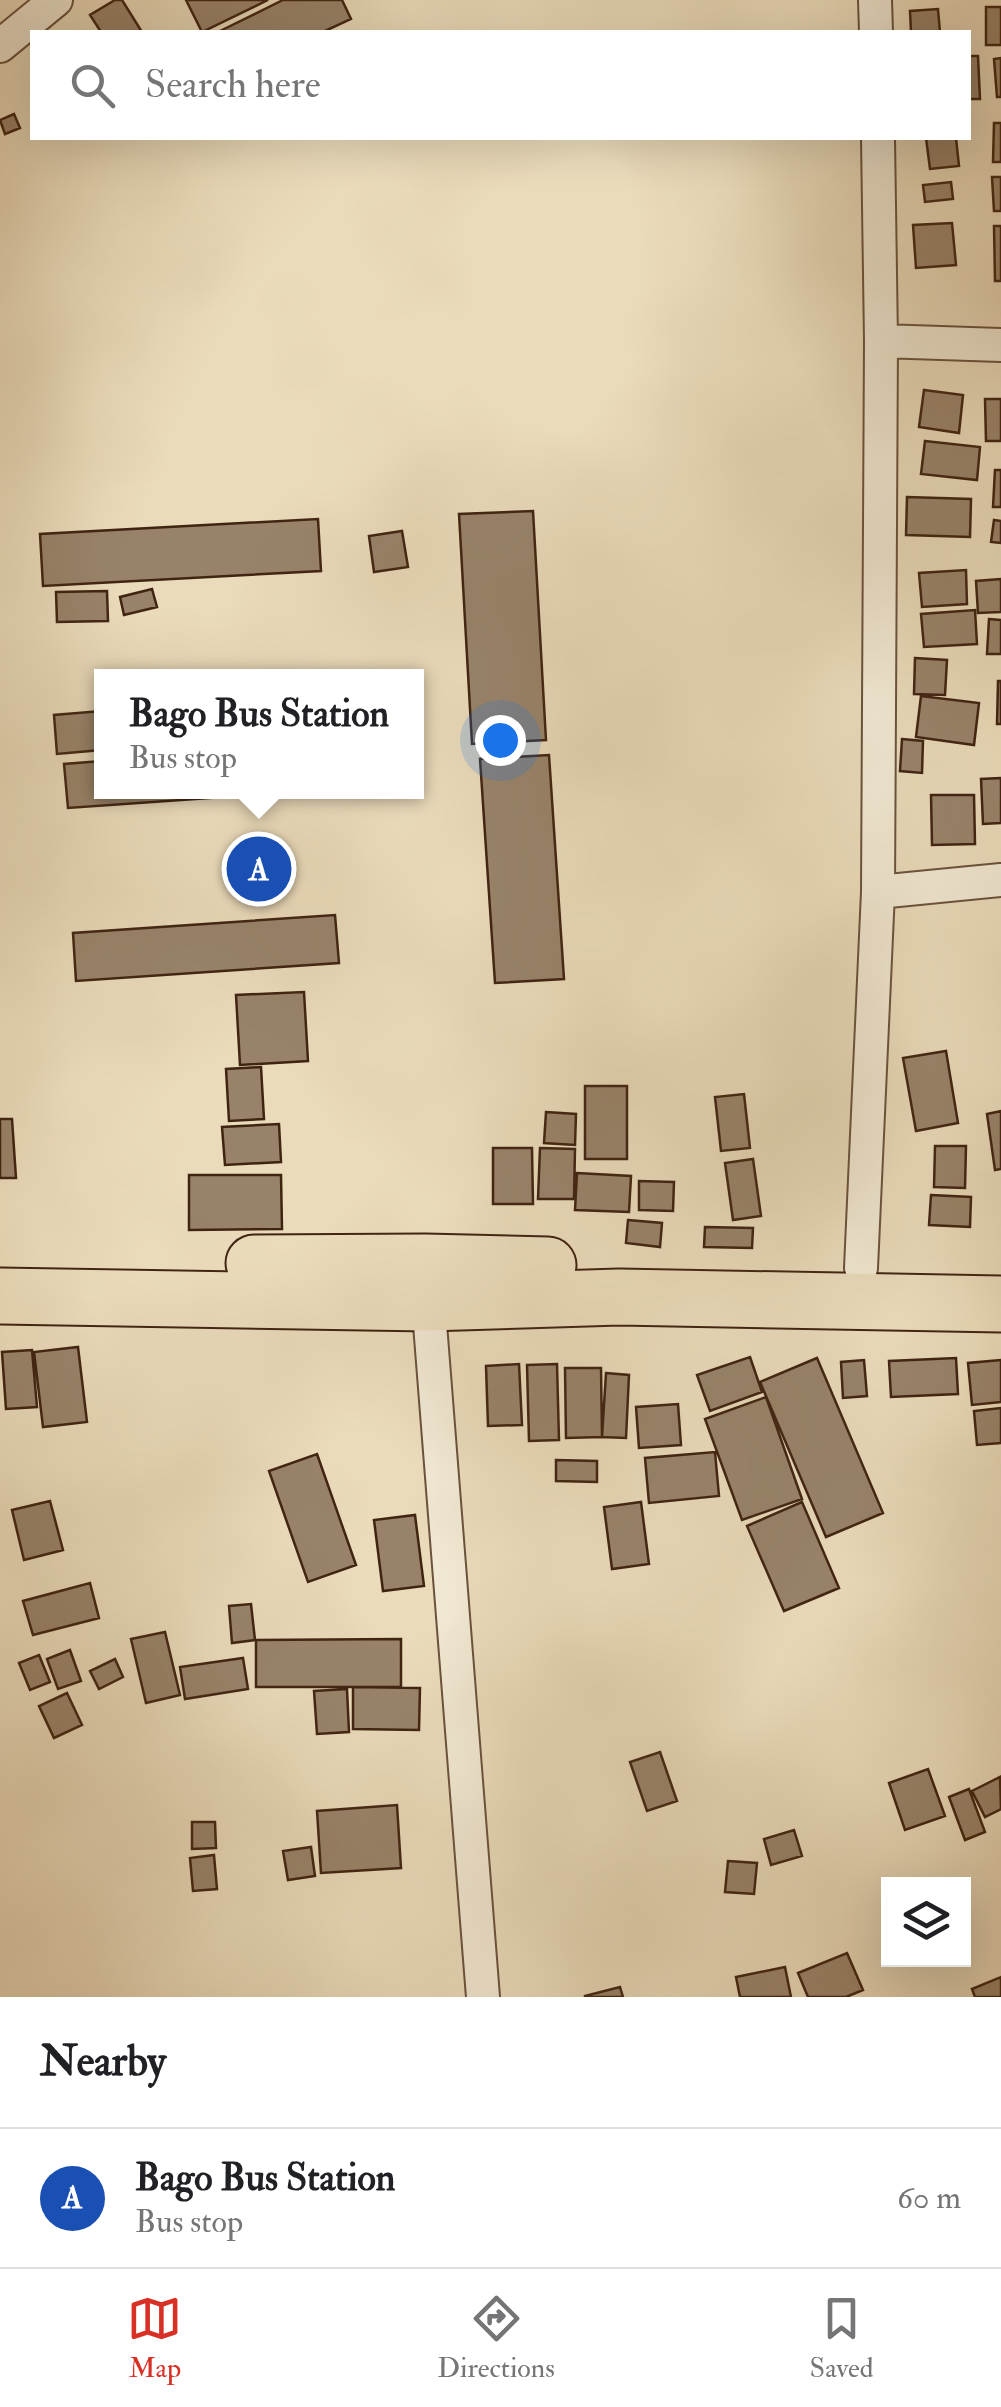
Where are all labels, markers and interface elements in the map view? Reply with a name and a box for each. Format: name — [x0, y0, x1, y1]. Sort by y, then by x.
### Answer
search box — [30, 30, 971, 140]
icon: search — [65, 58, 120, 113]
text: Search here — [145, 61, 321, 109]
popup — [94, 669, 424, 799]
text: Bago Bus Station — [129, 690, 389, 738]
your location — [475, 715, 526, 766]
text: Bus stop — [129, 738, 237, 778]
pin: A — [226, 832, 292, 906]
map controls — [881, 1877, 971, 1967]
button: layers — [881, 1877, 971, 1967]
text: Nearby — [40, 2036, 166, 2088]
text: Bago Bus Station — [135, 2154, 395, 2202]
text: A — [62, 2178, 83, 2218]
text: 60 m — [897, 2178, 961, 2218]
text: Bus stop — [135, 2202, 243, 2242]
tab: Map — [127, 2291, 182, 2386]
tab: Directions — [437, 2291, 555, 2386]
tab: Saved — [810, 2291, 874, 2386]

